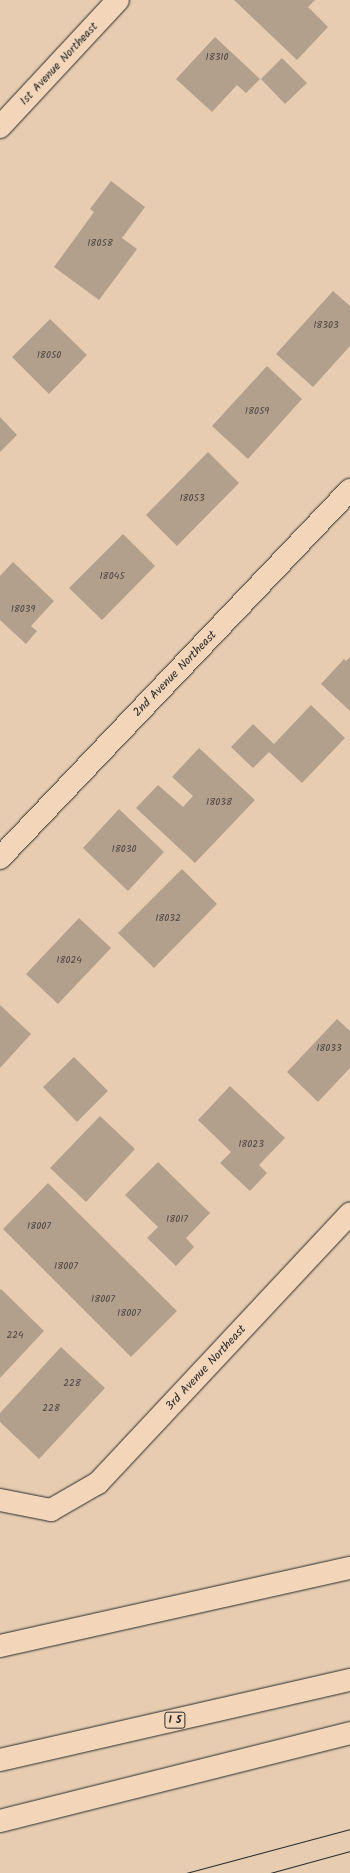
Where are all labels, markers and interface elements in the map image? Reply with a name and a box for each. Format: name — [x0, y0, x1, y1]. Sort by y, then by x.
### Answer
street label: 1st Avenue Northeast — [17, 20, 101, 108]
house number: 18310 — [205, 52, 229, 64]
house number: 18058 — [87, 238, 113, 250]
house number: 18303 — [313, 320, 339, 332]
house number: 18050 — [37, 350, 61, 362]
house number: 18059 — [245, 406, 269, 418]
house number: 18053 — [179, 493, 205, 505]
house number: 18045 — [99, 571, 125, 583]
house number: 18039 — [11, 604, 35, 616]
street label: 2nd Avenue Northeast — [130, 628, 220, 720]
house number: 18038 — [206, 797, 232, 809]
house number: 18030 — [112, 844, 136, 856]
house number: 18032 — [155, 913, 181, 925]
house number: 18024 — [56, 955, 82, 967]
house number: 18033 — [316, 1043, 342, 1055]
house number: 18023 — [238, 1139, 264, 1151]
house number: 18017 — [166, 1214, 188, 1226]
house number: 18007 — [27, 1221, 51, 1233]
house number: 18007 — [54, 1261, 78, 1273]
house number: 18007 — [91, 1294, 115, 1306]
house number: 18007 — [117, 1308, 141, 1320]
street label: 3rd Avenue Northeast — [163, 1322, 249, 1414]
house number: 224 — [6, 1330, 24, 1342]
house number: 228 — [63, 1378, 81, 1390]
house number: 228 — [42, 1403, 60, 1415]
road number: I 5 — [164, 1711, 186, 1729]

